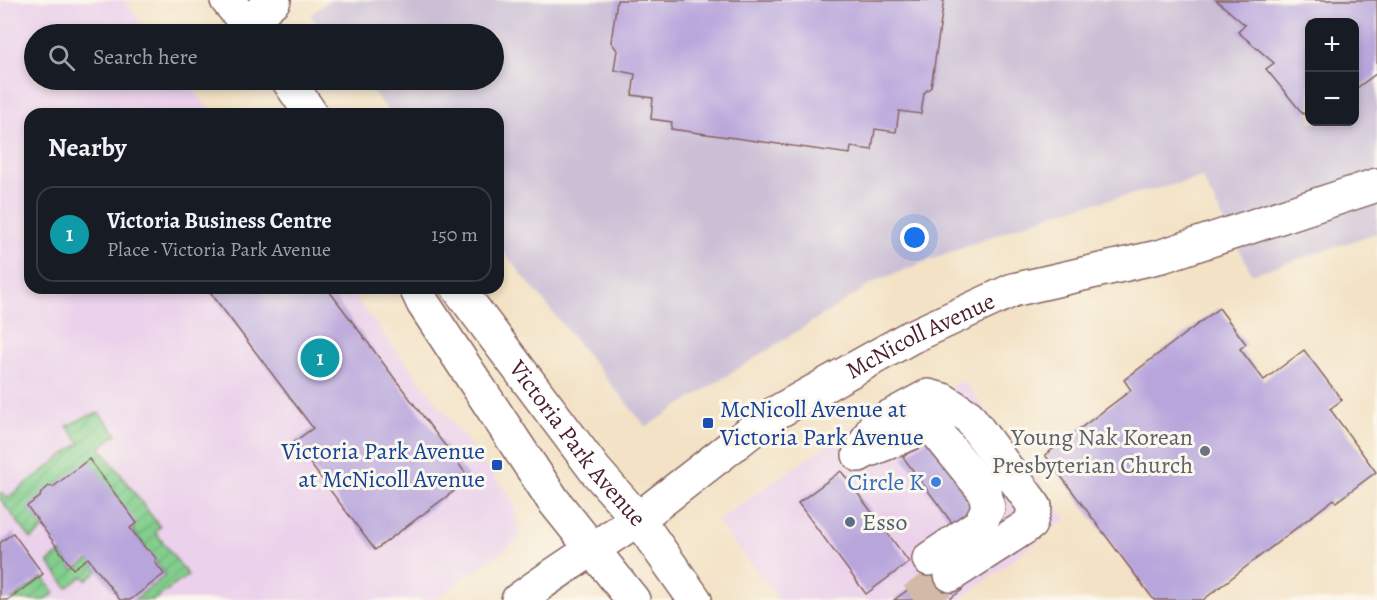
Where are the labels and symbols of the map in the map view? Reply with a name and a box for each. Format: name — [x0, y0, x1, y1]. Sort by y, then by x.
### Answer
your location — [900, 223, 929, 252]
street label: McNicoll Avenue — [840, 285, 1000, 386]
pin: 1 — [300, 336, 340, 380]
street label: Victoria Park Avenue — [501, 353, 653, 533]
place label: McNicoll Avenue at Victoria Park Avenue — [719, 393, 924, 453]
marker: McNicoll Avenue at Victoria Park Avenue — [701, 416, 715, 430]
place label: Young Nak Korean Presbyterian Church — [992, 421, 1193, 481]
place label: Victoria Park Avenue at McNicoll Avenue — [280, 435, 485, 495]
marker: Young Nak Korean Presbyterian Church — [1198, 444, 1212, 458]
marker: Victoria Park Avenue at McNicoll Avenue — [490, 458, 504, 472]
place label: Circle K — [847, 466, 924, 498]
marker: Circle K — [929, 475, 943, 489]
place label: Esso — [862, 506, 907, 538]
marker: Esso — [843, 515, 857, 529]

